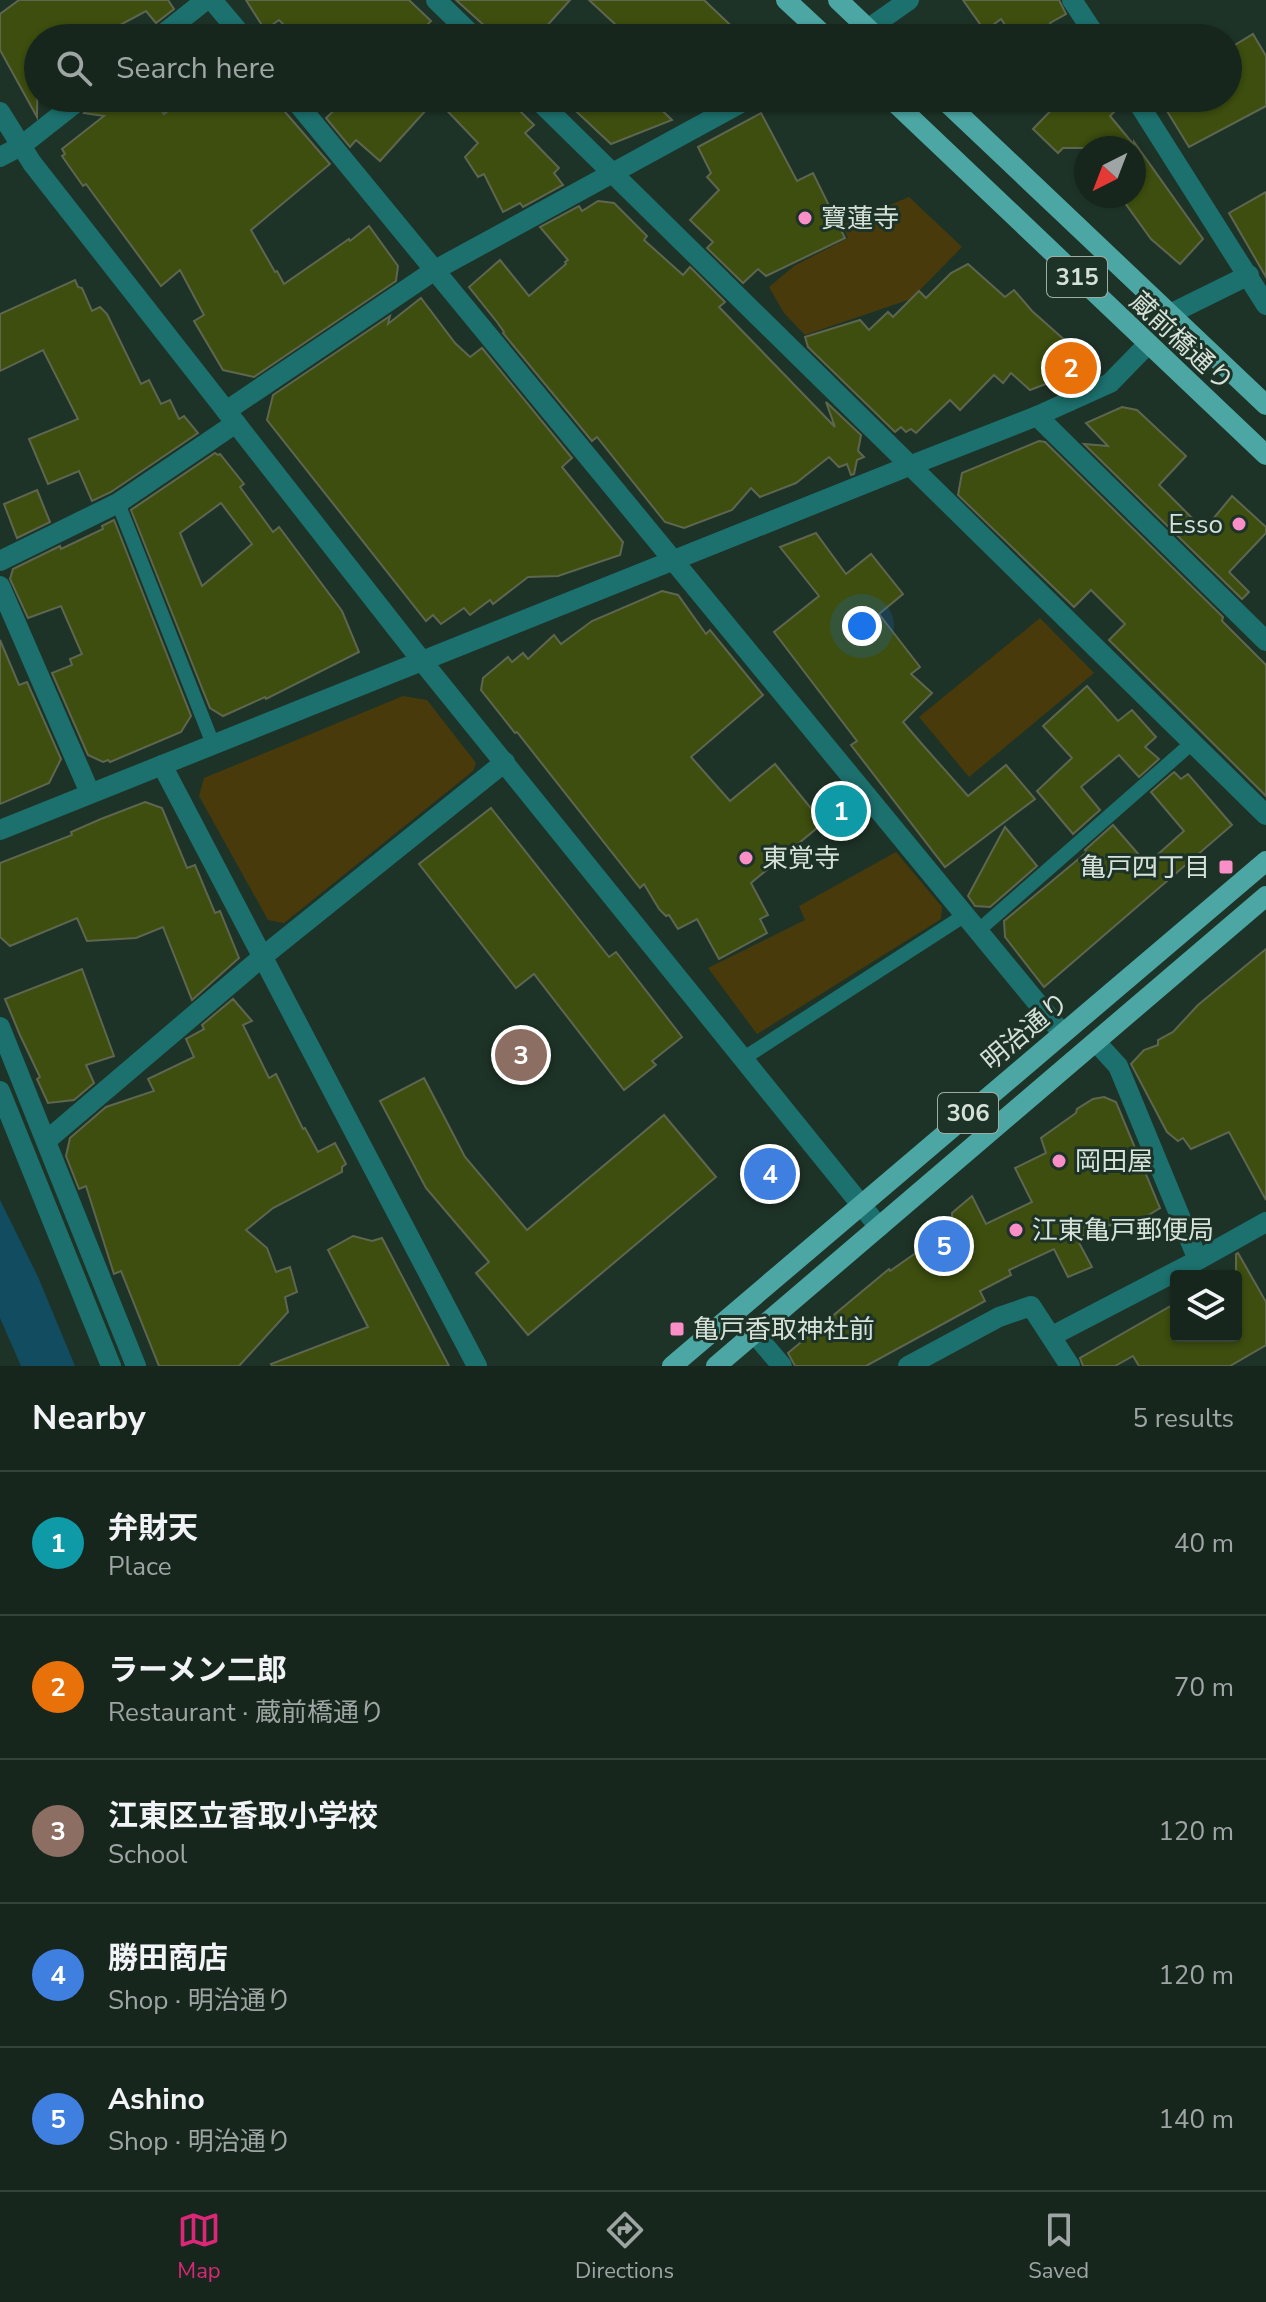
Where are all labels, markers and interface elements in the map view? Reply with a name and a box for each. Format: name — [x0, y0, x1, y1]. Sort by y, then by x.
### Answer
search box — [24, 24, 1242, 112]
icon: search — [52, 46, 96, 90]
text: Search here — [116, 48, 275, 89]
north arrow — [1074, 136, 1146, 208]
place label: 寶蓮寺 — [821, 201, 899, 236]
marker: 寶蓮寺 — [796, 209, 814, 227]
road number: 315 — [1047, 257, 1107, 297]
street label: 蔵前橋通り — [1122, 284, 1241, 398]
pin: 2 — [1045, 338, 1097, 398]
place label: Esso — [1169, 507, 1223, 542]
marker: Esso — [1230, 515, 1248, 533]
your location — [842, 606, 882, 646]
pin: 1 — [815, 781, 867, 841]
place label: 東覚寺 — [762, 841, 840, 876]
marker: 東覚寺 — [737, 849, 755, 867]
place label: 亀戸四丁目 — [1080, 850, 1210, 885]
marker: 亀戸四丁目 — [1217, 858, 1235, 876]
street label: 明治通り — [974, 985, 1076, 1078]
pin: 3 — [495, 1025, 547, 1085]
road number: 306 — [938, 1093, 998, 1133]
pin: 4 — [744, 1144, 796, 1204]
place label: 岡田屋 — [1075, 1144, 1153, 1179]
marker: 岡田屋 — [1050, 1152, 1068, 1170]
place label: 江東亀戸郵便局 — [1032, 1213, 1214, 1248]
pin: 5 — [918, 1216, 970, 1276]
marker: 江東亀戸郵便局 — [1007, 1221, 1025, 1239]
map controls — [1170, 1270, 1242, 1342]
button: layers — [1170, 1270, 1242, 1342]
place label: 亀戸香取神社前 — [693, 1312, 875, 1347]
marker: 亀戸香取神社前 — [668, 1320, 686, 1338]
text: Nearby — [32, 1395, 146, 1441]
text: 5 results — [1133, 1401, 1234, 1436]
text: 弁財天 — [108, 1508, 198, 1549]
text: 1 — [50, 1526, 66, 1561]
text: 40 m — [1174, 1526, 1234, 1561]
text: Place — [108, 1549, 172, 1584]
text: ラーメン二郎 — [108, 1650, 287, 1691]
text: 2 — [50, 1670, 66, 1705]
text: 70 m — [1174, 1670, 1234, 1705]
text: Restaurant · 蔵前橋通り — [108, 1695, 385, 1730]
text: 江東区立香取小学校 — [108, 1796, 378, 1837]
text: 3 — [50, 1814, 66, 1849]
text: 120 m — [1158, 1814, 1234, 1849]
text: School — [108, 1837, 187, 1872]
text: 勝田商店 — [108, 1938, 228, 1979]
text: 4 — [50, 1958, 66, 1993]
text: 120 m — [1158, 1958, 1234, 1993]
text: Shop · 明治通り — [108, 1983, 292, 2018]
text: Ashino — [108, 2079, 205, 2120]
text: 5 — [50, 2102, 66, 2137]
text: 140 m — [1158, 2102, 1234, 2137]
text: Shop · 明治通り — [108, 2124, 292, 2159]
tab: Map — [177, 2208, 221, 2286]
tab: Directions — [575, 2208, 674, 2286]
tab: Saved — [1028, 2208, 1089, 2286]

